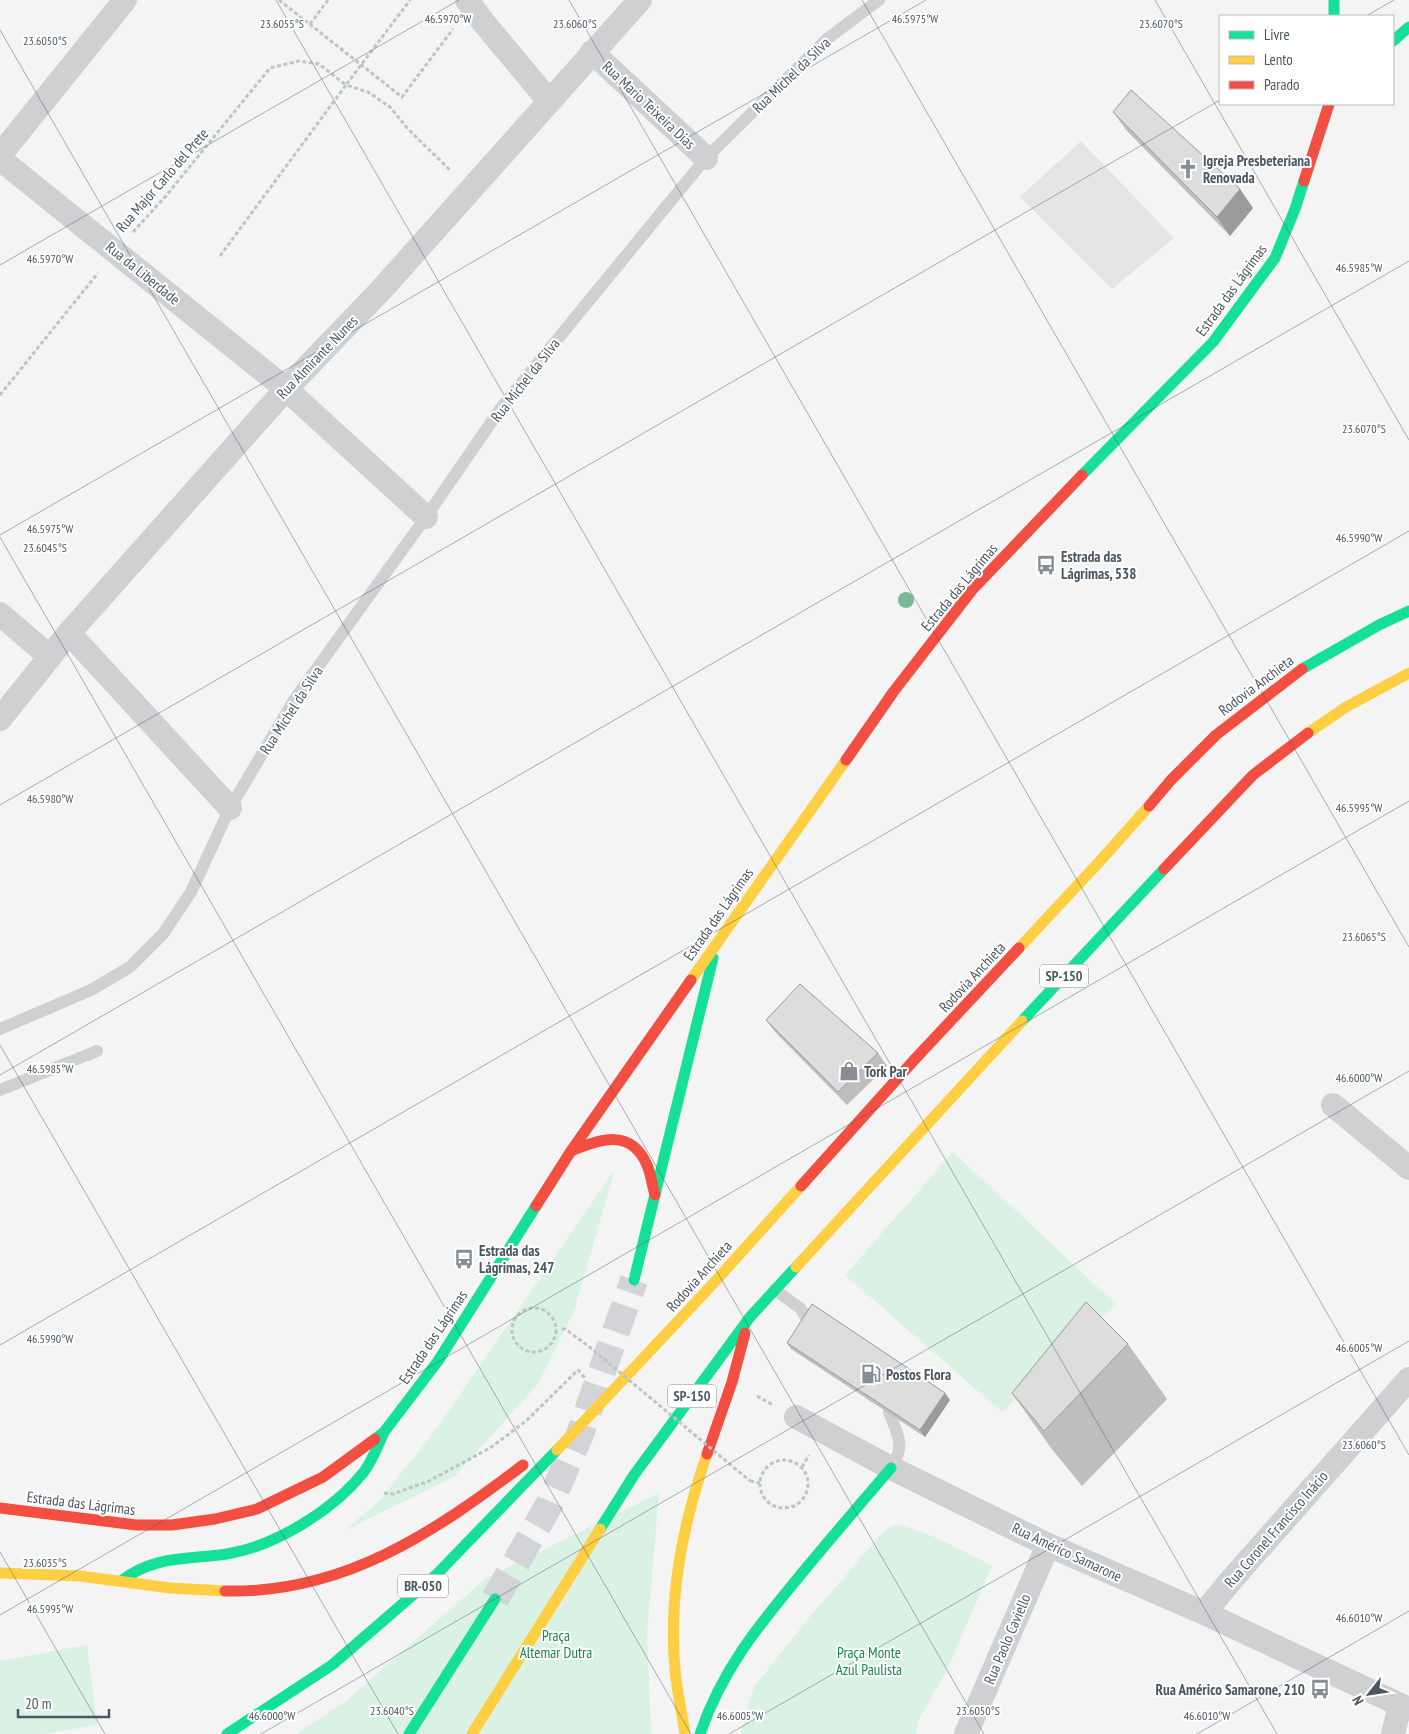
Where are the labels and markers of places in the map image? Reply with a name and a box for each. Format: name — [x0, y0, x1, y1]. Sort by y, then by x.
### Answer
place label: Igreja Presbeteriana Renovada — [1203, 151, 1310, 187]
church icon: Igreja Presbeteriana Renovada — [1177, 158, 1199, 180]
place label: Estrada das Lágrimas, 538 — [1061, 547, 1136, 583]
bus stop icon: Estrada das Lágrimas, 538 — [1035, 554, 1057, 576]
shop icon: Tork Par — [838, 1060, 860, 1082]
place label: Tork Par — [864, 1062, 907, 1081]
place label: Estrada das Lágrimas, 247 — [479, 1241, 554, 1277]
bus stop icon: Estrada das Lágrimas, 247 — [453, 1248, 475, 1270]
fuel station icon: Postos Flora — [860, 1363, 882, 1385]
place label: Postos Flora — [886, 1365, 951, 1384]
bus stop icon: Rua Américo Samarone, 210 — [1309, 1678, 1331, 1700]
place label: Rua Américo Samarone, 210 — [1155, 1680, 1305, 1699]

